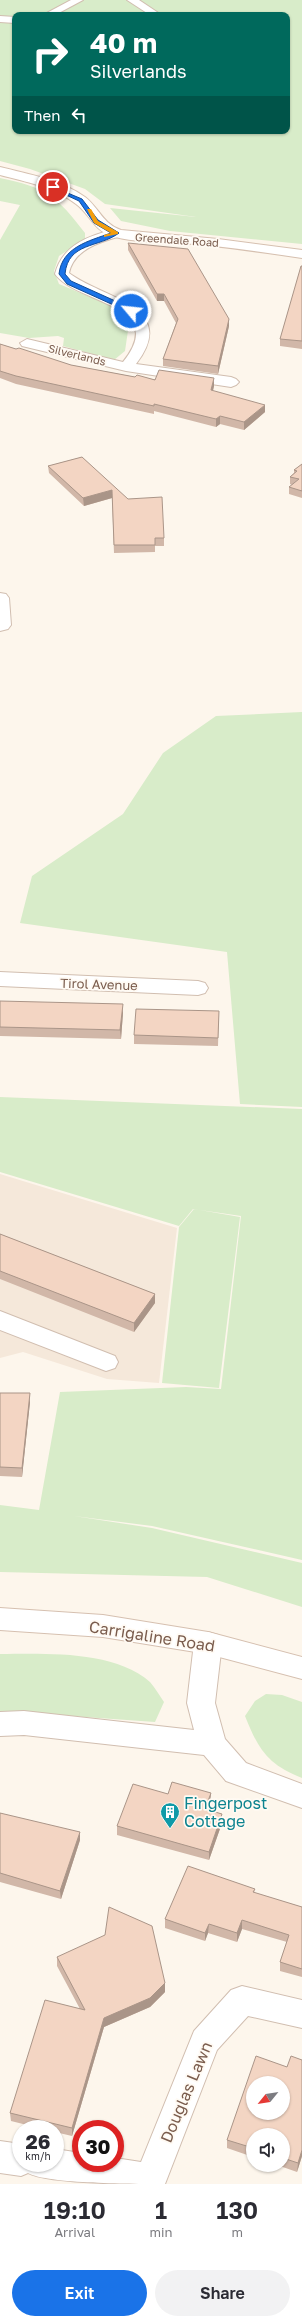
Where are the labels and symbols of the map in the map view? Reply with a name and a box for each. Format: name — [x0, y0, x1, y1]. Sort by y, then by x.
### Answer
pin — [36, 170, 70, 204]
street label: Greendale Road — [135, 230, 219, 249]
position arrow — [110, 290, 152, 332]
street label: Silverlands — [47, 341, 107, 368]
street label: Tirol Avenue — [60, 975, 138, 993]
street label: Carrigaline Road — [88, 1616, 216, 1656]
place label: Fingerpost Cottage — [184, 1793, 267, 1831]
building icon: Fingerpost Cottage — [159, 1801, 181, 1829]
street label: Douglas Lawn — [156, 2038, 216, 2146]
north arrow — [246, 2076, 290, 2120]
speed limit sign: 30 — [72, 2120, 124, 2172]

